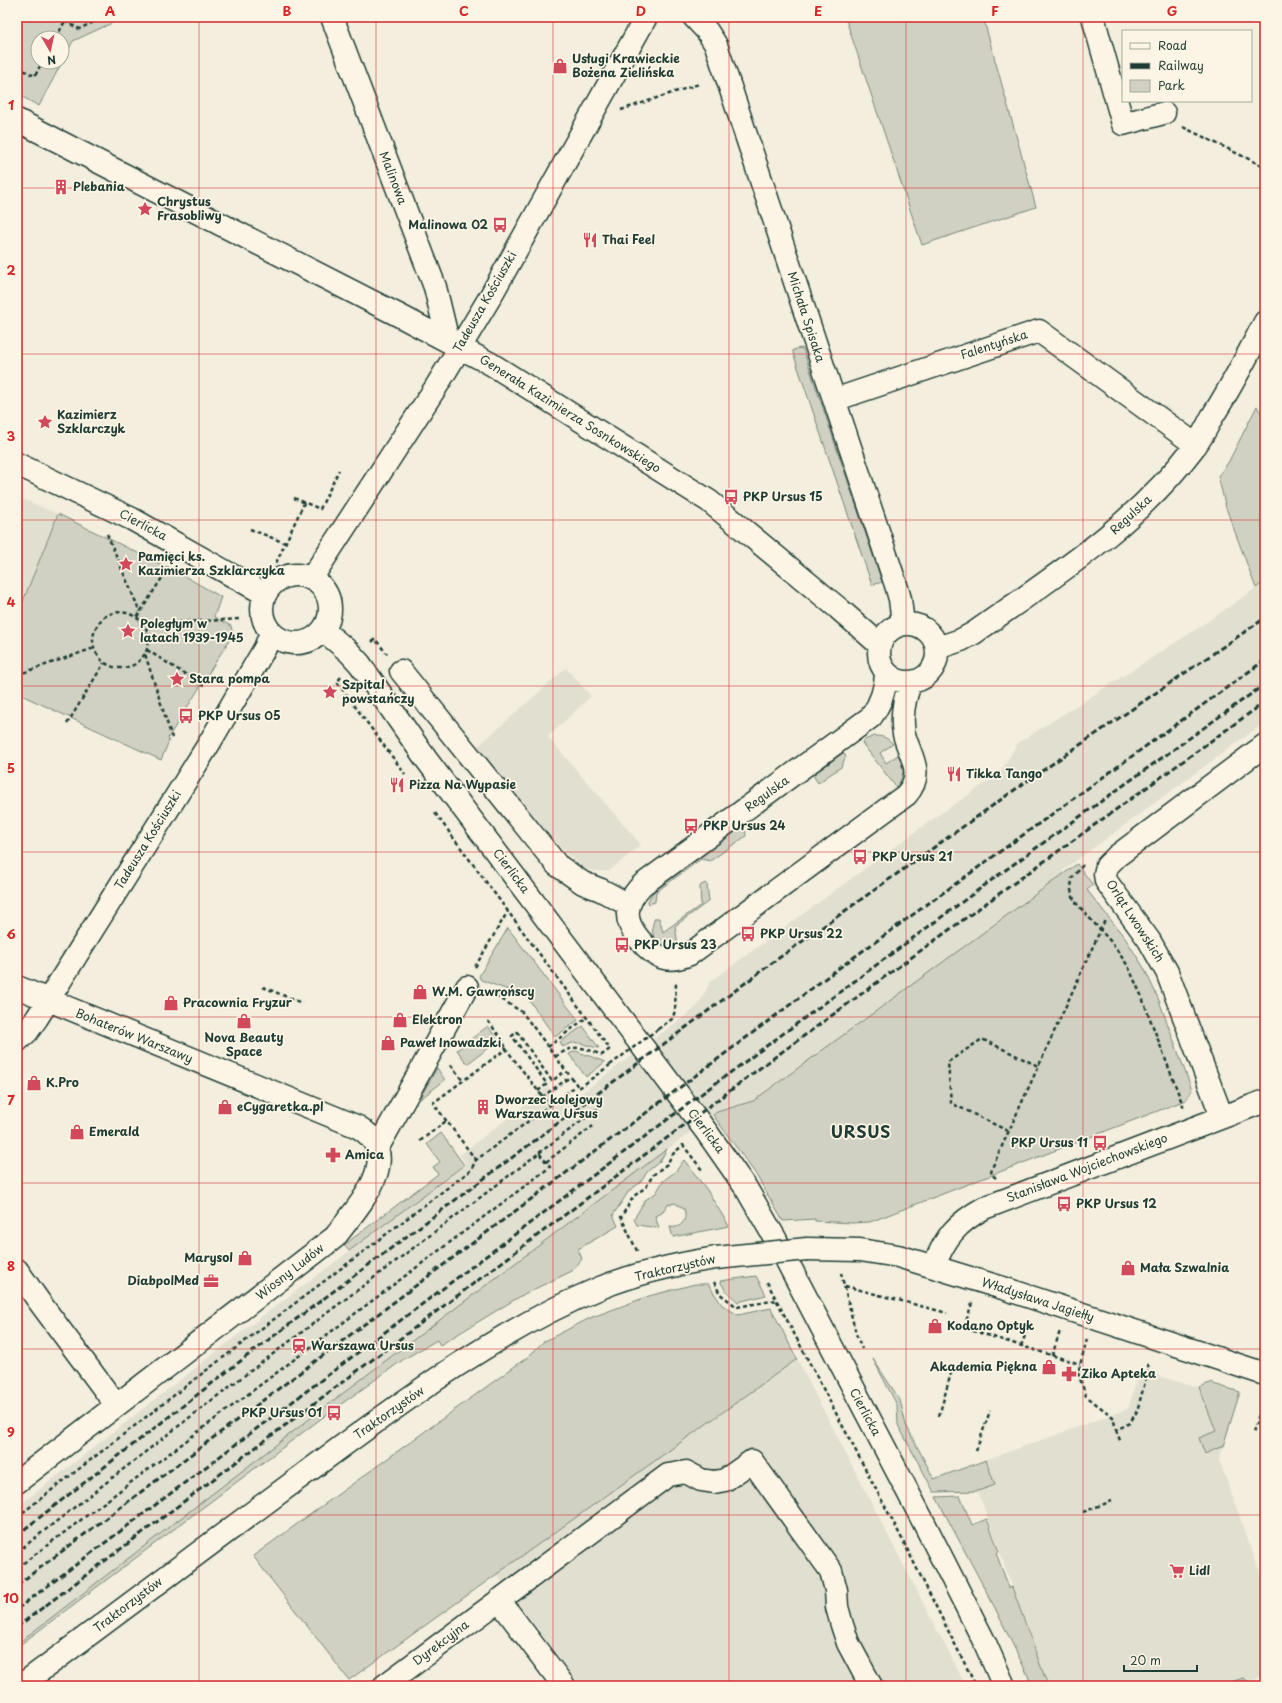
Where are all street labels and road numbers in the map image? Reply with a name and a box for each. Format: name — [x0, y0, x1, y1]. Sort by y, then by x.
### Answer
street label: Malinowa — [376, 148, 412, 207]
street label: Tadeusza Kościuszki — [448, 248, 520, 355]
street label: Michała Spisaka — [784, 269, 830, 365]
street label: Falentyńska — [958, 325, 1030, 363]
street label: Generała Kazimierza Sosnkowskiego — [476, 350, 665, 477]
street label: Regulska — [1105, 490, 1156, 538]
street label: Cierlicka — [116, 504, 171, 545]
street label: Regulska — [740, 771, 793, 815]
street label: Tadeusza Kościuszki — [109, 786, 185, 893]
street label: Cierlicka — [489, 844, 535, 897]
street label: Orląt Lwowskich — [1102, 876, 1169, 965]
street label: Bohaterów Warszawy — [73, 1003, 196, 1067]
street label: Cierlicka — [684, 1104, 730, 1157]
street label: Stanisława Wojciechowskiego — [1004, 1128, 1170, 1206]
street label: Wiosny Ludów — [252, 1238, 328, 1304]
street label: Traktorzystów — [633, 1249, 718, 1285]
street label: Władysława Jagiełły — [980, 1272, 1097, 1326]
street label: Traktorzystów — [350, 1381, 428, 1443]
street label: Cierlicka — [846, 1384, 886, 1439]
street label: Traktorzystów — [89, 1572, 166, 1636]
street label: Dyrekcyjna — [409, 1615, 473, 1669]

